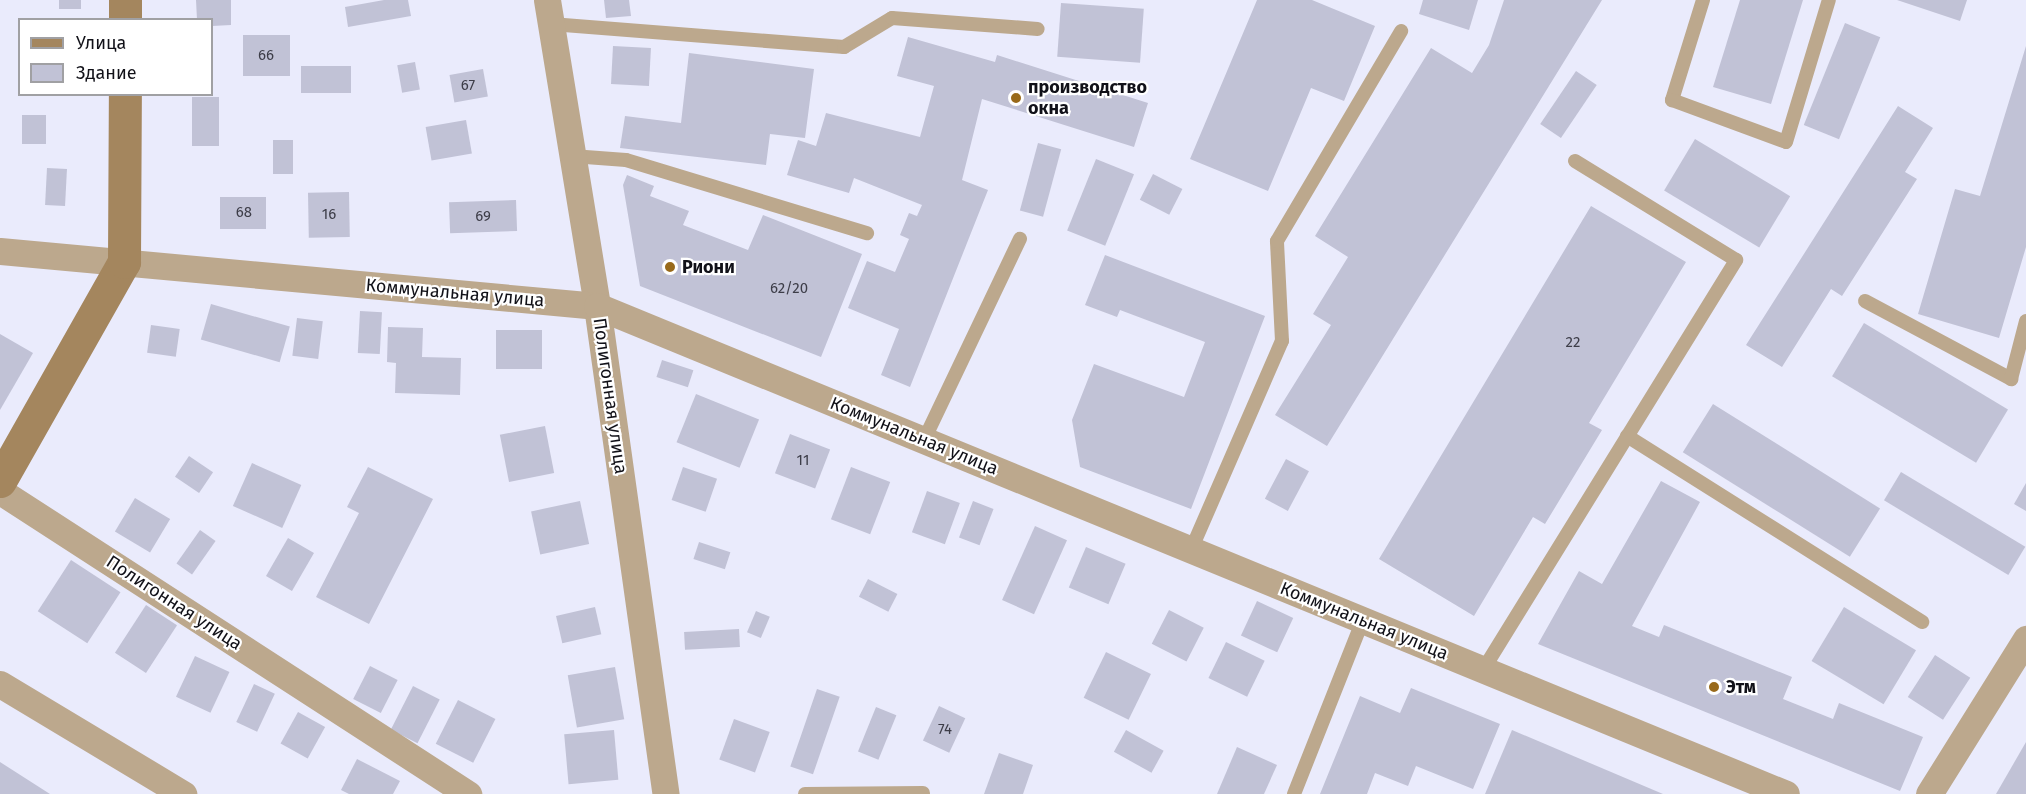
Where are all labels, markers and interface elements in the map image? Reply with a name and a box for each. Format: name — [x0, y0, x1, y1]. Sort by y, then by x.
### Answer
legend — [18, 18, 213, 96]
text: Улица — [76, 32, 126, 54]
house number: 66 — [258, 47, 274, 65]
text: Здание — [76, 62, 137, 84]
house number: 67 — [461, 77, 475, 95]
place label: производство окна — [1028, 77, 1147, 119]
marker: производство окна — [1009, 91, 1023, 105]
house number: 68 — [236, 204, 252, 222]
house number: 16 — [322, 206, 336, 224]
house number: 69 — [475, 208, 491, 226]
place label: Риони — [682, 256, 735, 278]
marker: Риони — [663, 260, 677, 274]
street label: Коммунальная улица — [365, 274, 545, 312]
house number: 62/20 — [770, 280, 808, 298]
street label: Полигонная улица — [588, 317, 632, 475]
house number: 22 — [1566, 334, 1580, 352]
street label: Коммунальная улица — [827, 392, 1001, 480]
house number: 11 — [797, 452, 809, 470]
street label: Полигонная улица — [102, 551, 246, 655]
street label: Коммунальная улица — [1277, 577, 1451, 665]
place label: Этм — [1726, 676, 1756, 698]
marker: Этм — [1707, 680, 1721, 694]
house number: 74 — [938, 721, 952, 739]

